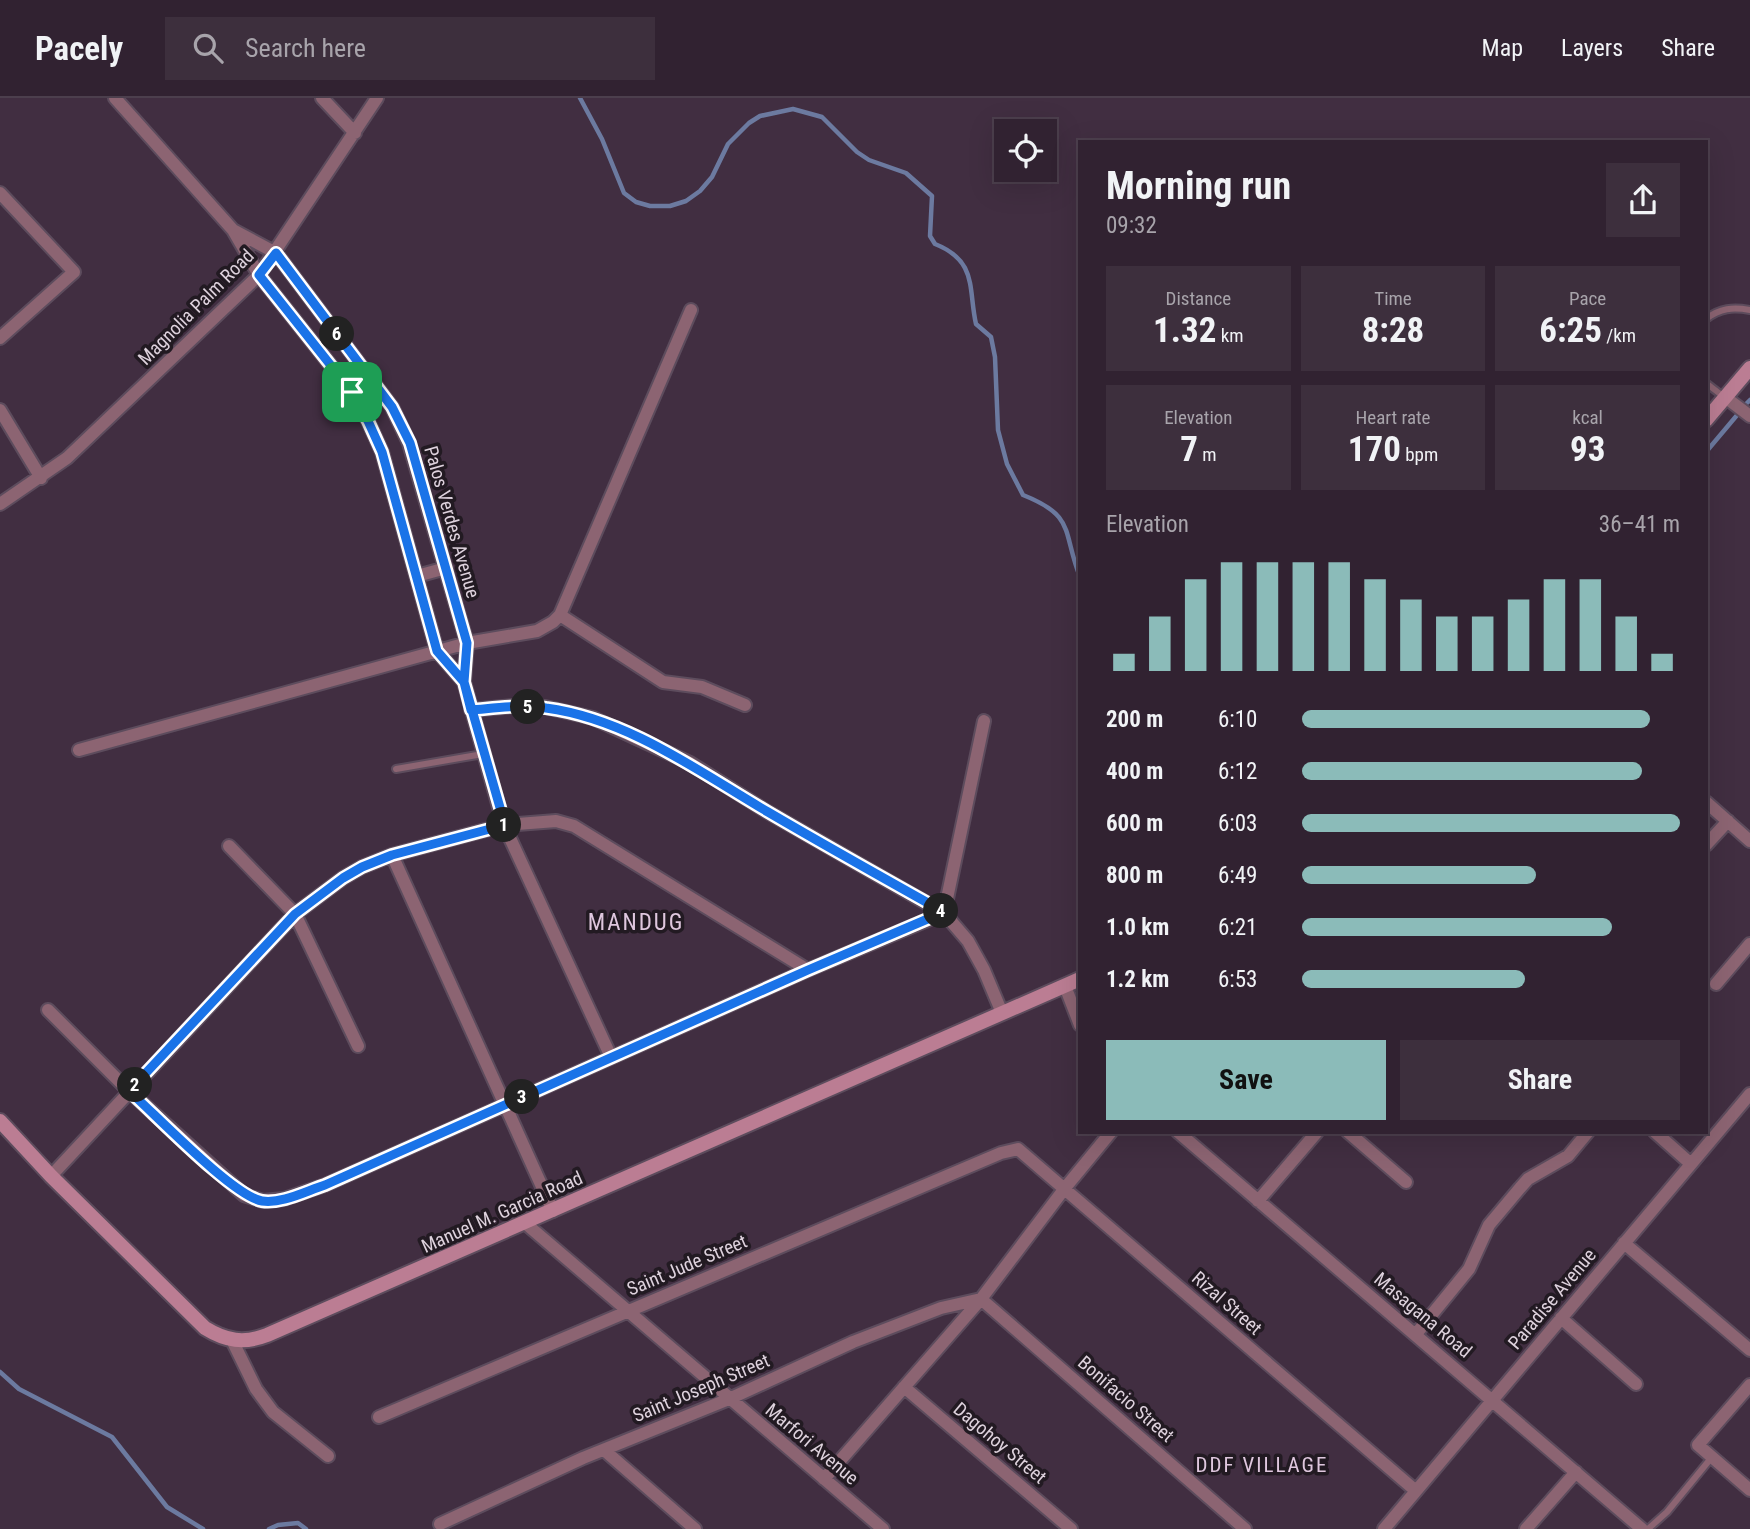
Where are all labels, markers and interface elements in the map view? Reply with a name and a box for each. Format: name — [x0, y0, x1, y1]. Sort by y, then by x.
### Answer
search box — [165, 17, 655, 80]
text: Pacely — [35, 29, 123, 68]
icon: search — [189, 29, 227, 67]
text: Search here — [245, 33, 366, 63]
text: Map — [1482, 34, 1523, 62]
text: Layers — [1561, 34, 1623, 62]
text: Share — [1661, 34, 1715, 62]
map controls — [994, 119, 1057, 182]
button: locate — [994, 119, 1057, 182]
button: share — [1606, 163, 1680, 237]
text: Morning run — [1106, 164, 1291, 208]
text: 09:32 — [1106, 212, 1157, 239]
street label: Magnolia Palm Road — [133, 244, 259, 370]
text: Distance — [1166, 287, 1231, 310]
text: Time — [1374, 287, 1412, 310]
text: Pace — [1569, 287, 1606, 310]
text: 1.32 — [1153, 310, 1216, 351]
text: 8:28 — [1362, 310, 1424, 351]
text: 6:25 — [1539, 310, 1602, 351]
pin: 6 — [320, 316, 354, 352]
text: 6 — [332, 322, 341, 345]
text: km — [1216, 324, 1244, 347]
text: /km — [1602, 324, 1636, 347]
pin — [322, 362, 382, 422]
icon: arrive — [333, 373, 371, 411]
text: Elevation — [1164, 406, 1233, 429]
text: Heart rate — [1355, 406, 1431, 429]
text: kcal — [1572, 406, 1603, 429]
text: 7 — [1180, 429, 1198, 470]
text: 170 — [1348, 429, 1401, 470]
text: 93 — [1570, 429, 1605, 470]
street label: Palos Verdes Avenue — [419, 443, 485, 601]
text: m — [1198, 443, 1217, 466]
text: bpm — [1401, 443, 1438, 466]
text: Elevation — [1106, 511, 1189, 538]
text: 36–41 m — [1599, 511, 1680, 538]
pin: 5 — [510, 690, 546, 724]
text: 5 — [523, 695, 532, 718]
text: 200 m — [1106, 706, 1163, 733]
text: 6:10 — [1218, 706, 1257, 733]
text: 400 m — [1106, 758, 1163, 785]
text: 6:12 — [1218, 758, 1257, 785]
pin: 1 — [486, 808, 522, 842]
text: 600 m — [1106, 810, 1163, 837]
text: 6:03 — [1218, 810, 1257, 837]
text: 1 — [499, 813, 508, 836]
text: 800 m — [1106, 862, 1163, 889]
text: 6:49 — [1218, 862, 1257, 889]
pin: 4 — [923, 894, 958, 928]
text: 4 — [936, 899, 945, 922]
district label: MANDUG — [588, 909, 684, 936]
text: 1.0 km — [1106, 914, 1169, 941]
text: 6:21 — [1218, 914, 1257, 941]
text: 1.2 km — [1106, 966, 1169, 993]
text: 6:53 — [1218, 966, 1257, 993]
button: Save — [1106, 1040, 1386, 1120]
button: Share — [1400, 1040, 1680, 1120]
pin: 2 — [118, 1068, 152, 1102]
text: 2 — [130, 1073, 139, 1096]
pin: 3 — [504, 1080, 540, 1114]
text: 3 — [517, 1085, 526, 1108]
street label: Manuel M. Garcia Road — [418, 1166, 586, 1258]
street label: Saint Jude Street — [624, 1229, 750, 1301]
street label: Paradise Avenue — [1503, 1244, 1601, 1354]
street label: Rizal Street — [1187, 1266, 1267, 1340]
street label: Masagana Road — [1369, 1267, 1477, 1363]
street label: Saint Joseph Street — [629, 1349, 773, 1427]
street label: Bonifacio Street — [1073, 1351, 1179, 1447]
street label: Dagohoy Street — [949, 1397, 1051, 1489]
street label: Marfori Avenue — [761, 1399, 863, 1490]
district label: DDF VILLAGE — [1196, 1453, 1328, 1477]

